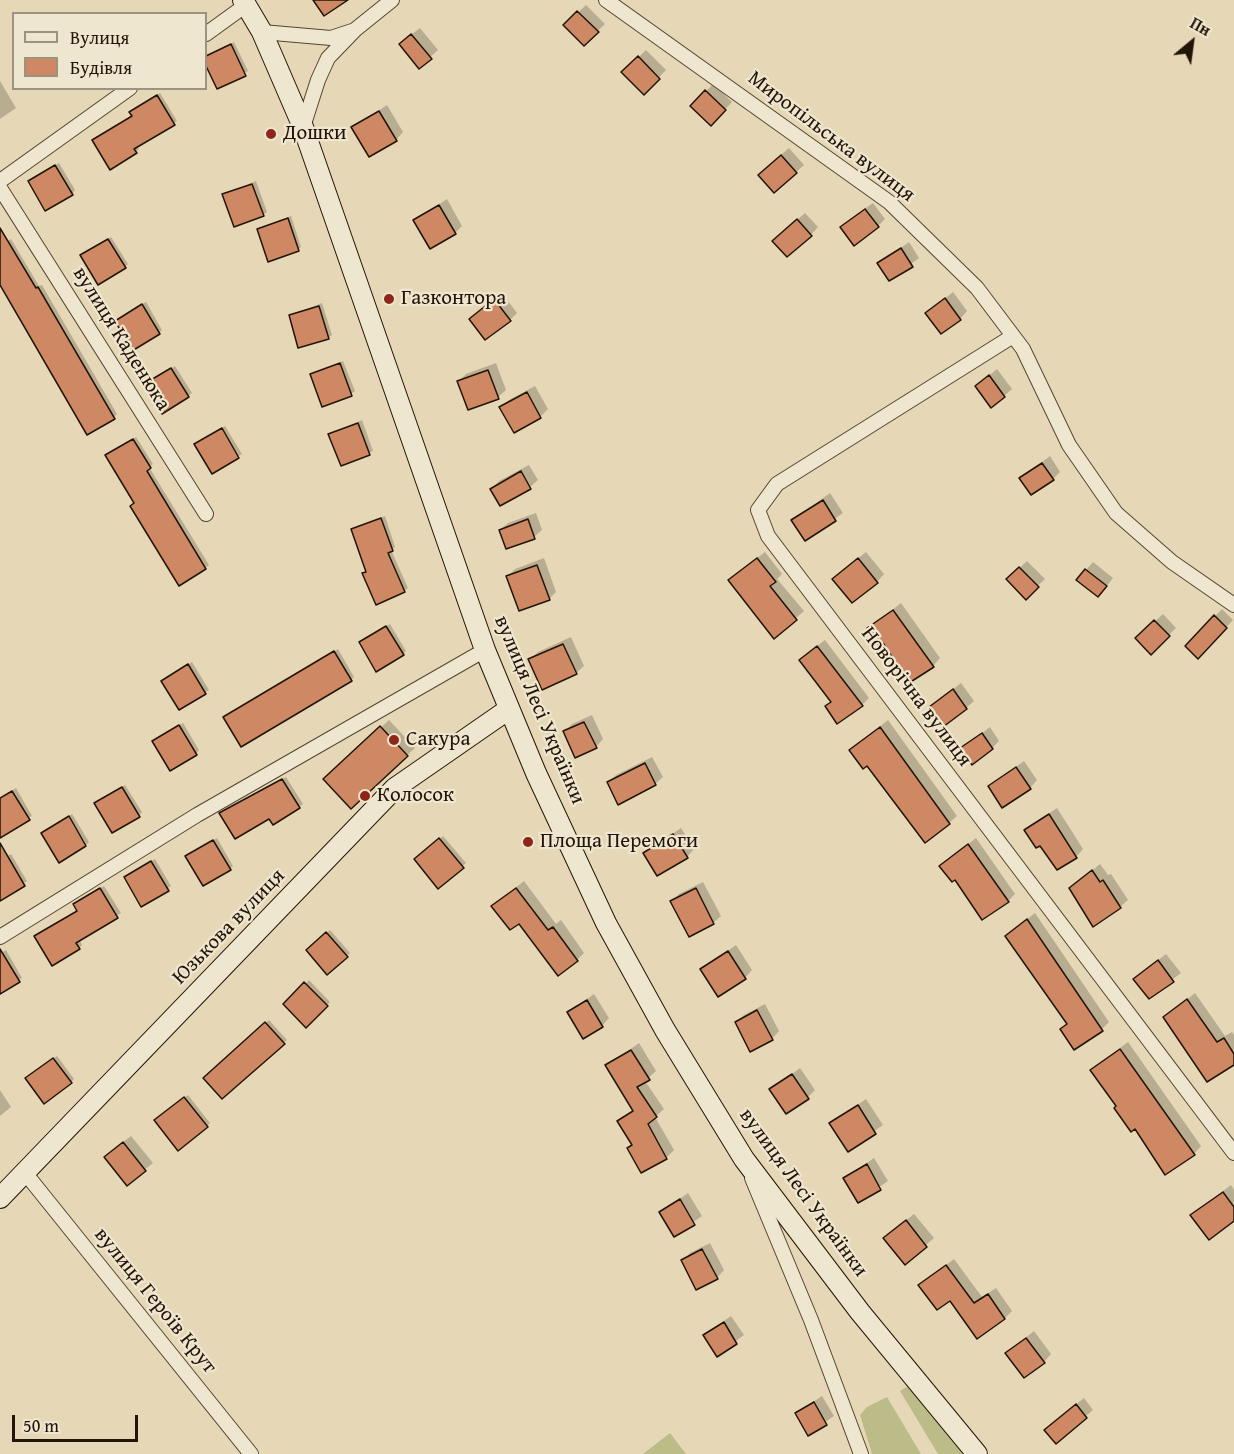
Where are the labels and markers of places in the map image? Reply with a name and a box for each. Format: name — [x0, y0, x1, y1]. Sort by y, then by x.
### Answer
place label: Дошки — [283, 121, 347, 147]
marker: Дошки — [264, 127, 278, 141]
place label: Газконтора — [401, 286, 506, 312]
marker: Газконтора — [382, 292, 396, 306]
place label: Сакура — [406, 727, 470, 753]
marker: Сакура — [387, 733, 401, 747]
place label: Колосок — [377, 783, 454, 809]
marker: Колосок — [358, 789, 372, 803]
place label: Площа Перемоги — [540, 829, 698, 855]
marker: Площа Перемоги — [521, 835, 535, 849]

